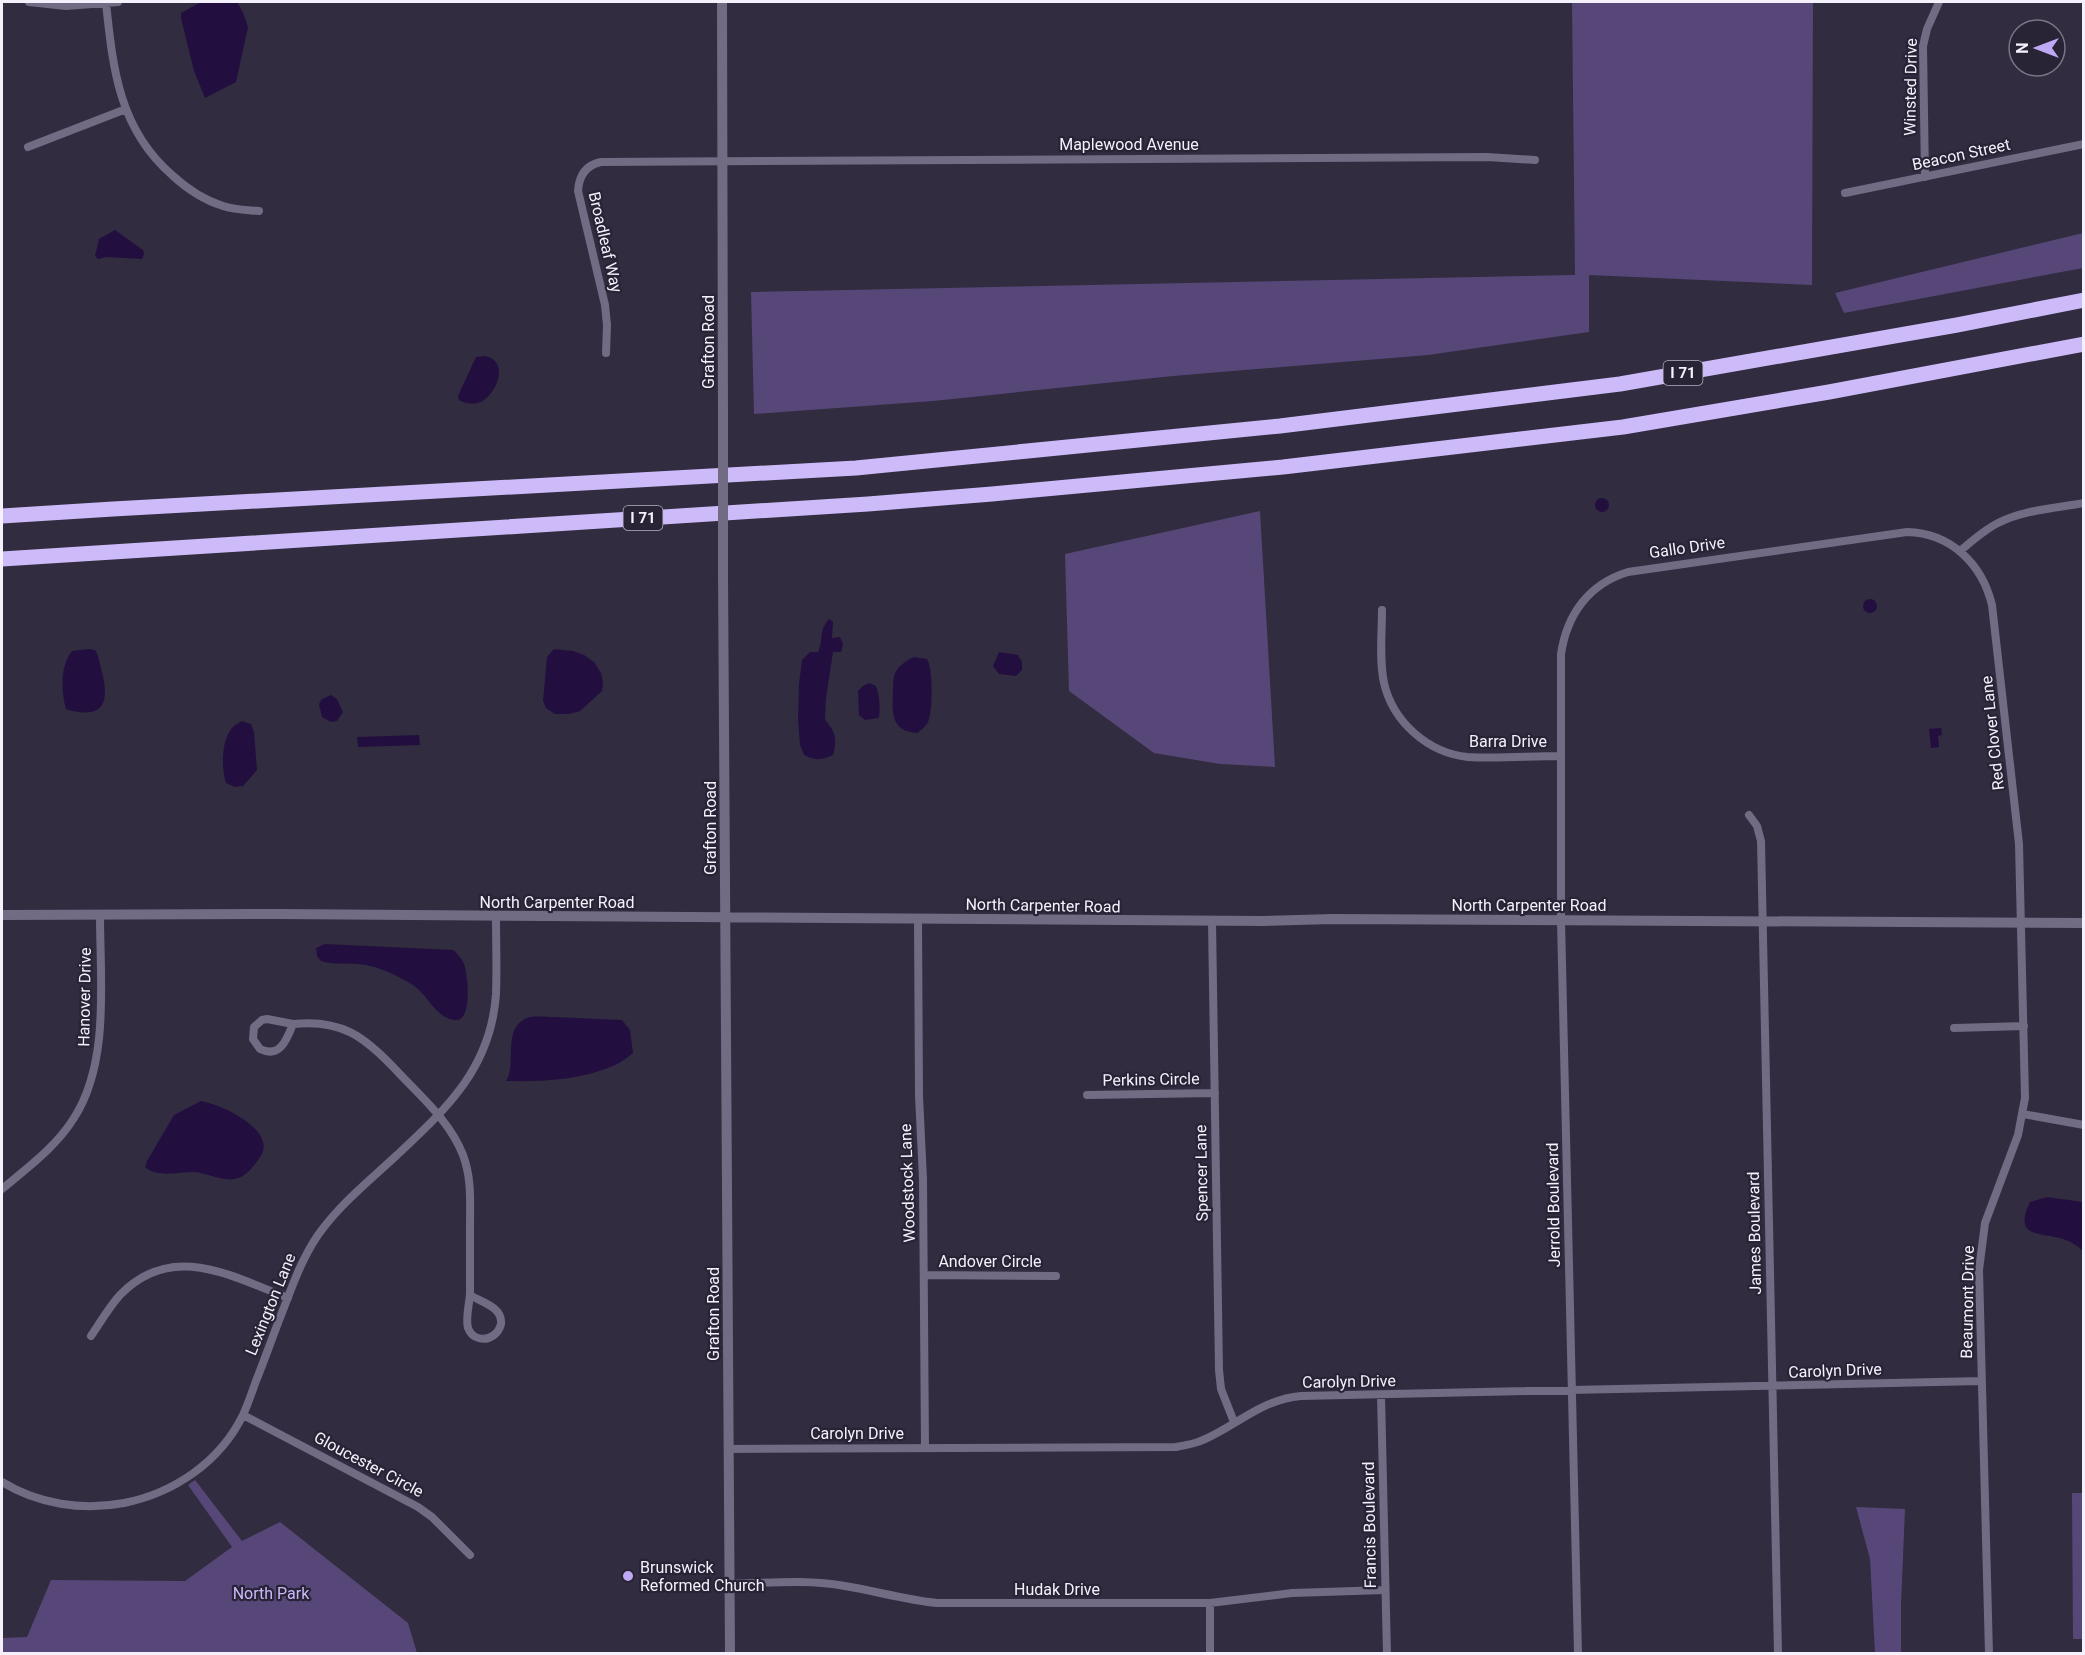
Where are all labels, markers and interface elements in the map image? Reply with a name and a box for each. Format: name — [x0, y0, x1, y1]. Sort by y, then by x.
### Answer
north arrow — [2007, 18, 2067, 78]
street label: Winsted Drive — [1900, 38, 1921, 136]
text: N — [2013, 42, 2032, 54]
street label: Maplewood Avenue — [1059, 135, 1199, 154]
street label: Beacon Street — [1910, 135, 2012, 174]
street label: Broadleaf Way — [585, 190, 626, 295]
street label: Grafton Road — [699, 295, 718, 389]
road number: I 71 — [1664, 361, 1702, 385]
road number: I 71 — [624, 506, 662, 530]
street label: Gallo Drive — [1648, 533, 1726, 562]
street label: Red Clover Lane — [1977, 675, 2008, 791]
street label: Barra Drive — [1469, 732, 1547, 751]
street label: Grafton Road — [701, 781, 720, 875]
street label: North Carpenter Road — [479, 893, 635, 912]
street label: North Carpenter Road — [965, 895, 1121, 916]
street label: North Carpenter Road — [1451, 896, 1607, 915]
street label: Hanover Drive — [74, 947, 95, 1047]
street label: Perkins Circle — [1102, 1069, 1200, 1090]
street label: Woodstock Lane — [896, 1123, 919, 1243]
street label: Spencer Lane — [1191, 1124, 1212, 1222]
street label: Jerrold Boulevard — [1543, 1142, 1564, 1268]
street label: James Boulevard — [1744, 1171, 1765, 1295]
street label: Beaumont Drive — [1957, 1245, 1978, 1359]
street label: Lexington Lane — [241, 1250, 300, 1358]
street label: Andover Circle — [938, 1252, 1042, 1271]
street label: Grafton Road — [704, 1267, 723, 1361]
street label: Carolyn Drive — [1788, 1359, 1882, 1382]
street label: Carolyn Drive — [1302, 1371, 1396, 1392]
street label: Carolyn Drive — [810, 1424, 904, 1443]
street label: Gloucester Circle — [311, 1428, 427, 1501]
street label: Francis Boulevard — [1359, 1462, 1380, 1588]
place label: Brunswick Reformed Church — [640, 1558, 764, 1595]
marker: Brunswick Reformed Church — [621, 1569, 635, 1583]
street label: Hudak Drive — [1014, 1580, 1100, 1599]
park label: North Park — [233, 1584, 310, 1603]

